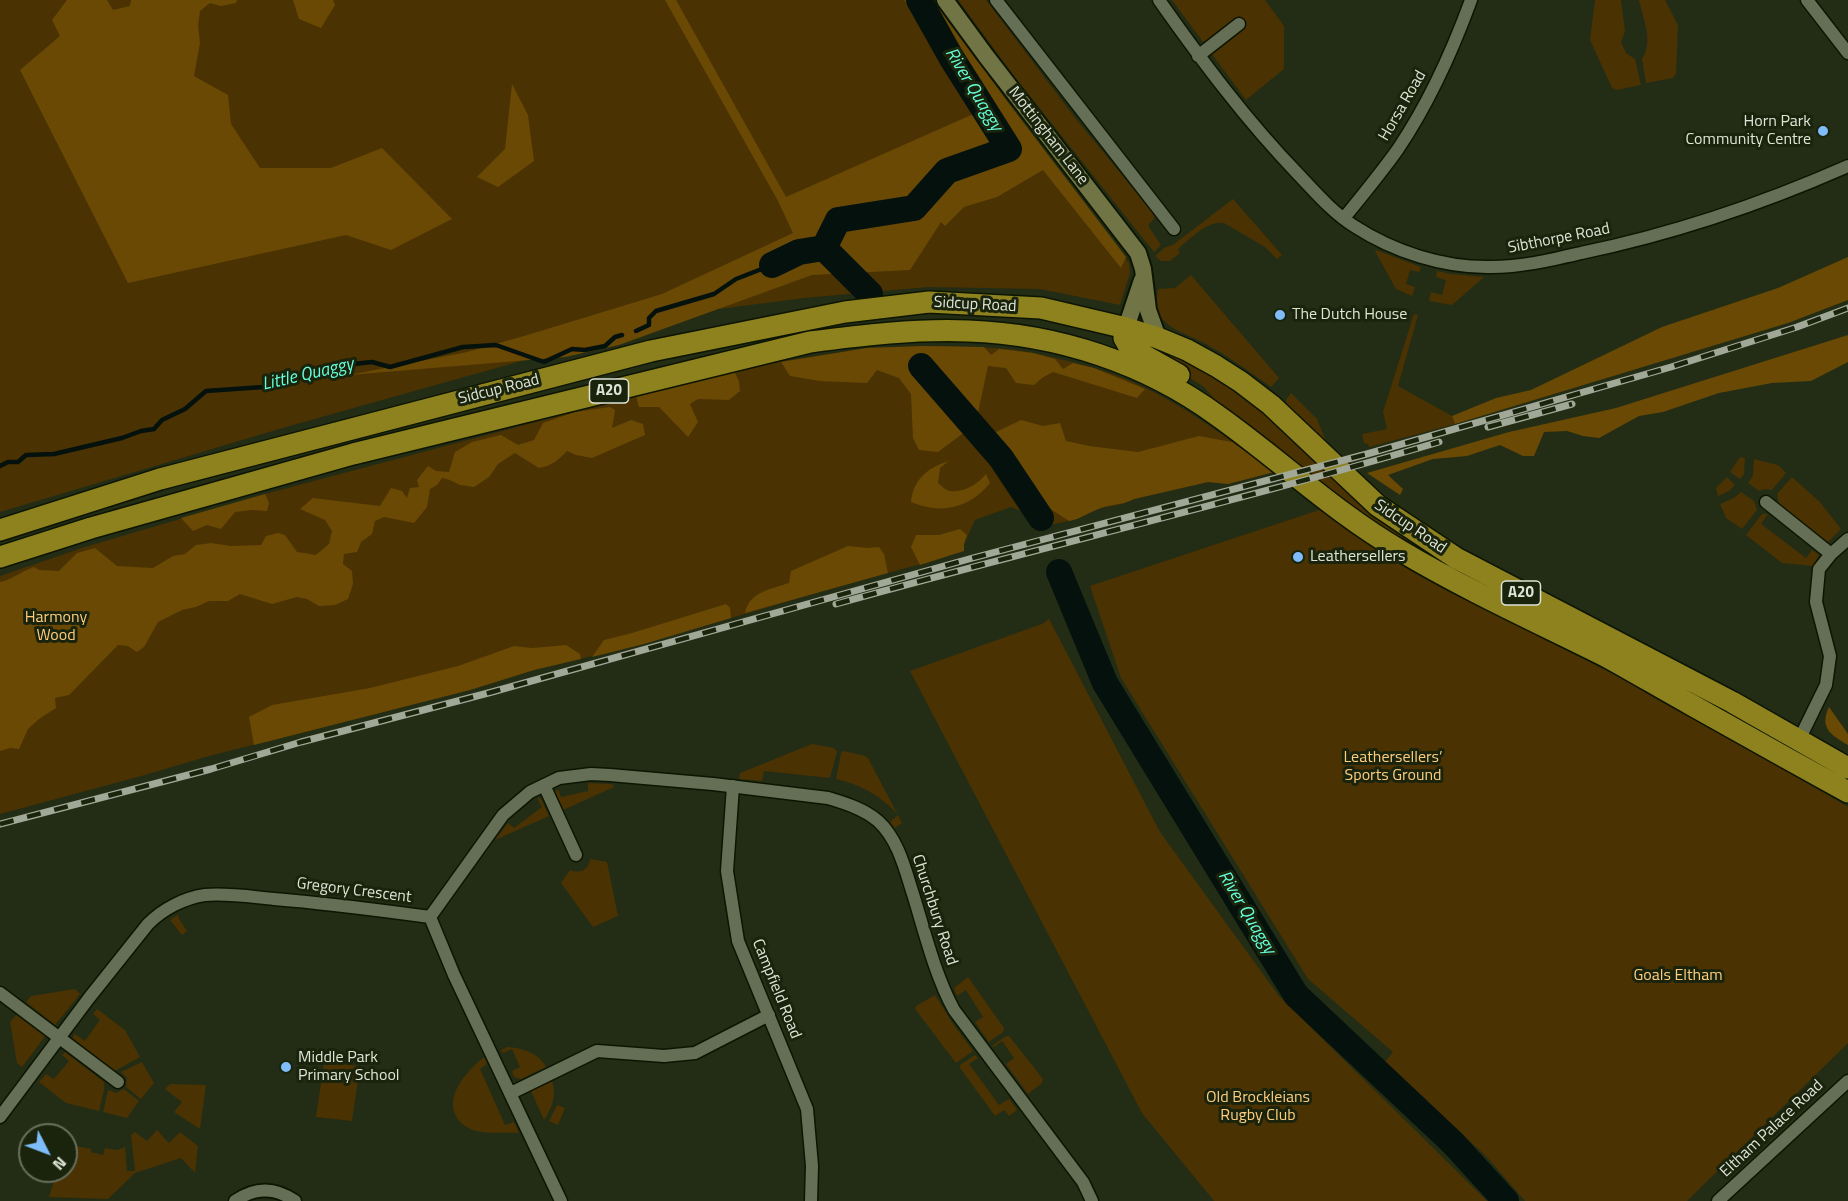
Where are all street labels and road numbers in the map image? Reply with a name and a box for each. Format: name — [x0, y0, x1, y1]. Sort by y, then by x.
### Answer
street label: Horsa Road — [1375, 67, 1431, 145]
street label: Mottingham Lane — [1004, 83, 1092, 189]
street label: Sibthorpe Road — [1506, 220, 1612, 258]
street label: Sidcup Road — [933, 293, 1017, 317]
street label: Sidcup Road — [457, 371, 541, 409]
road number: A20 — [590, 379, 628, 403]
street label: Sidcup Road — [1370, 496, 1450, 558]
road number: A20 — [1502, 581, 1540, 605]
street label: Churchbury Road — [907, 852, 961, 968]
street label: Gregory Crescent — [296, 874, 412, 908]
street label: Campfield Road — [747, 936, 805, 1042]
street label: Eltham Palace Road — [1716, 1076, 1828, 1182]

